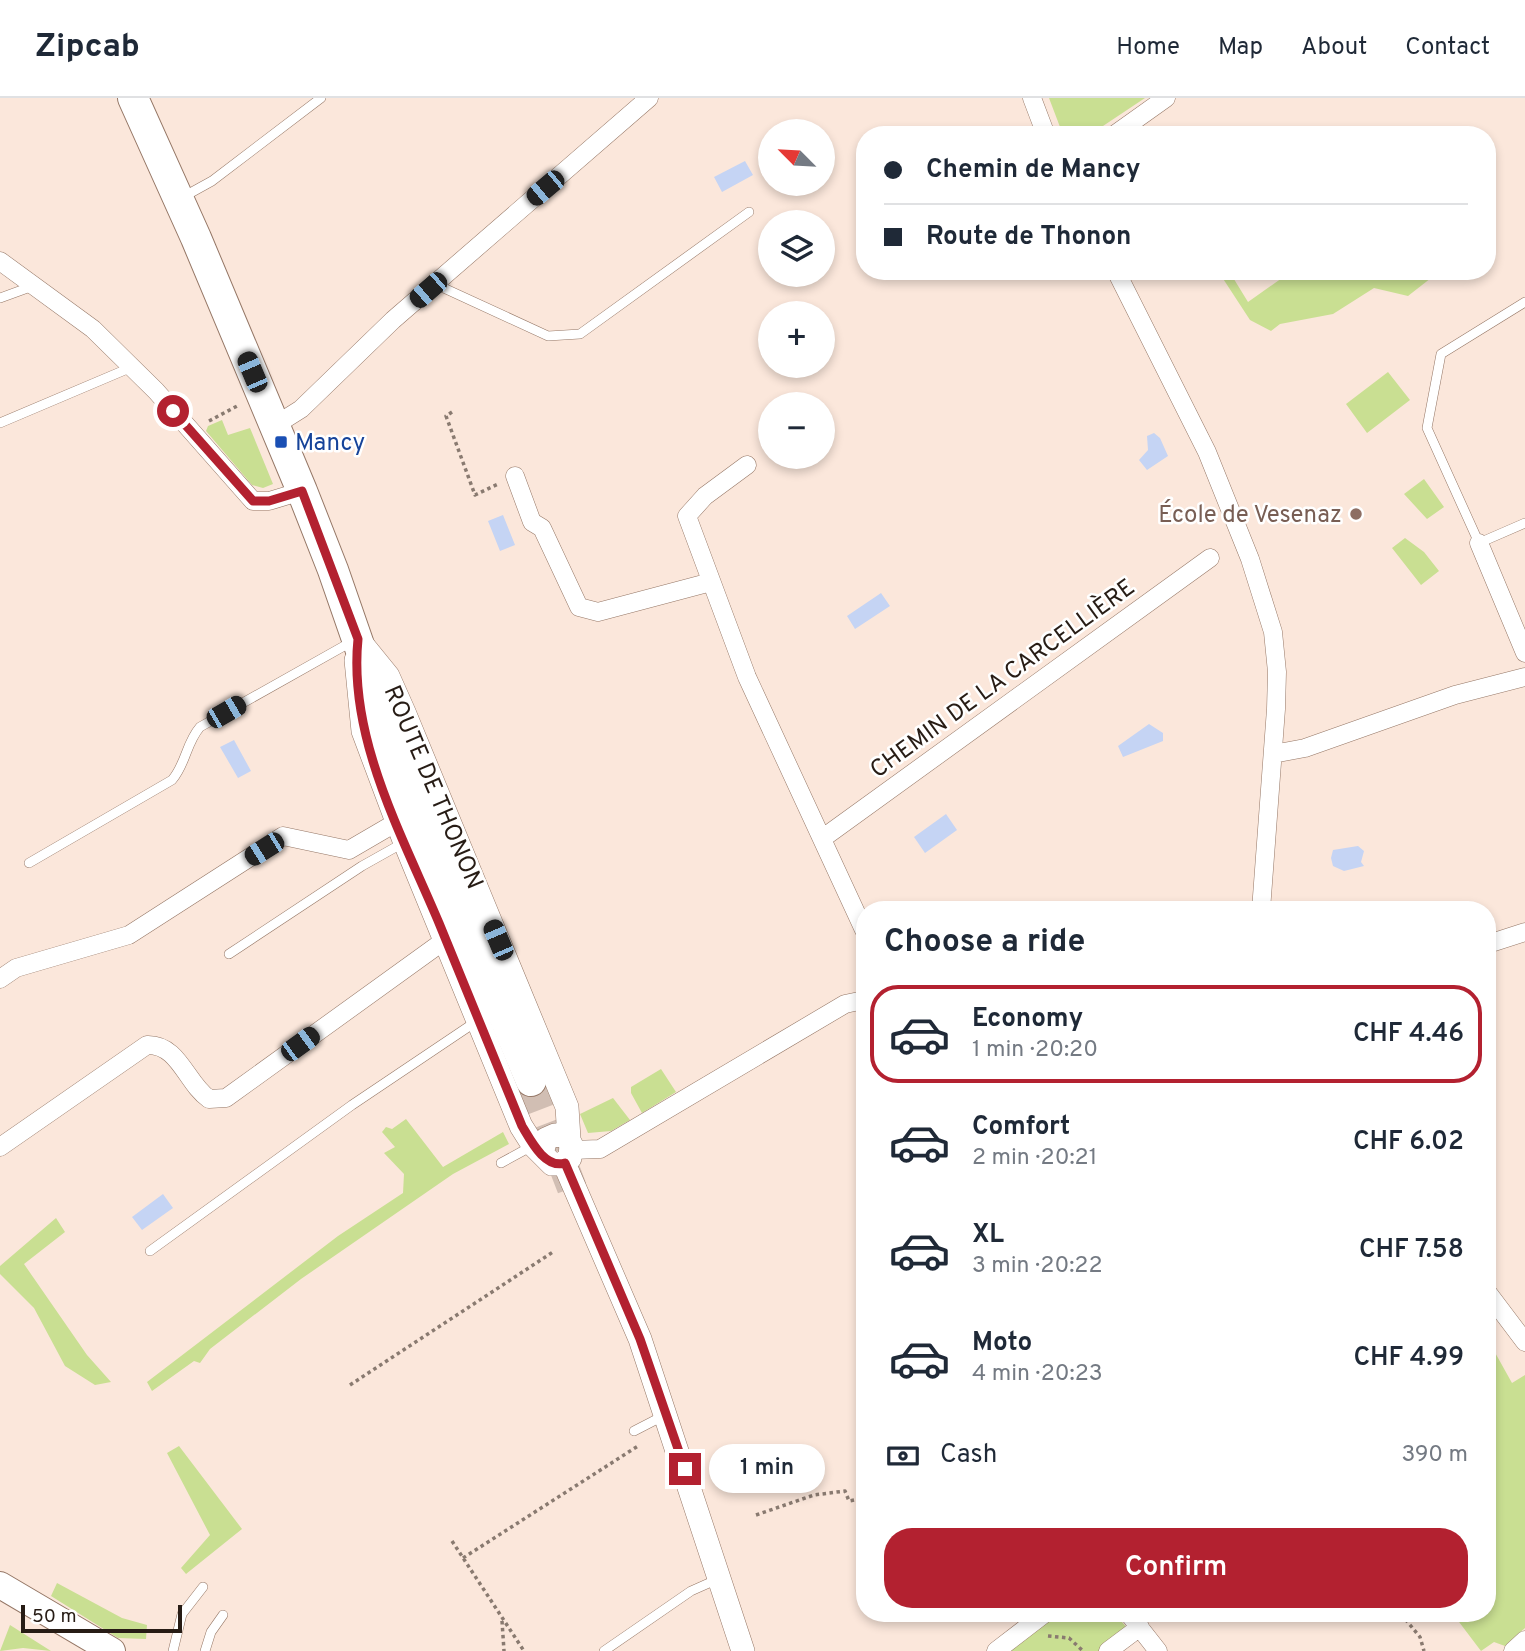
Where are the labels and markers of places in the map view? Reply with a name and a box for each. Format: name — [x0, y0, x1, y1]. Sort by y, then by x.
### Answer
place label: Mancy — [295, 429, 365, 459]
marker: Mancy — [273, 434, 289, 450]
place label: École de Vesenaz — [1158, 499, 1342, 531]
marker: École de Vesenaz — [1348, 506, 1364, 522]

